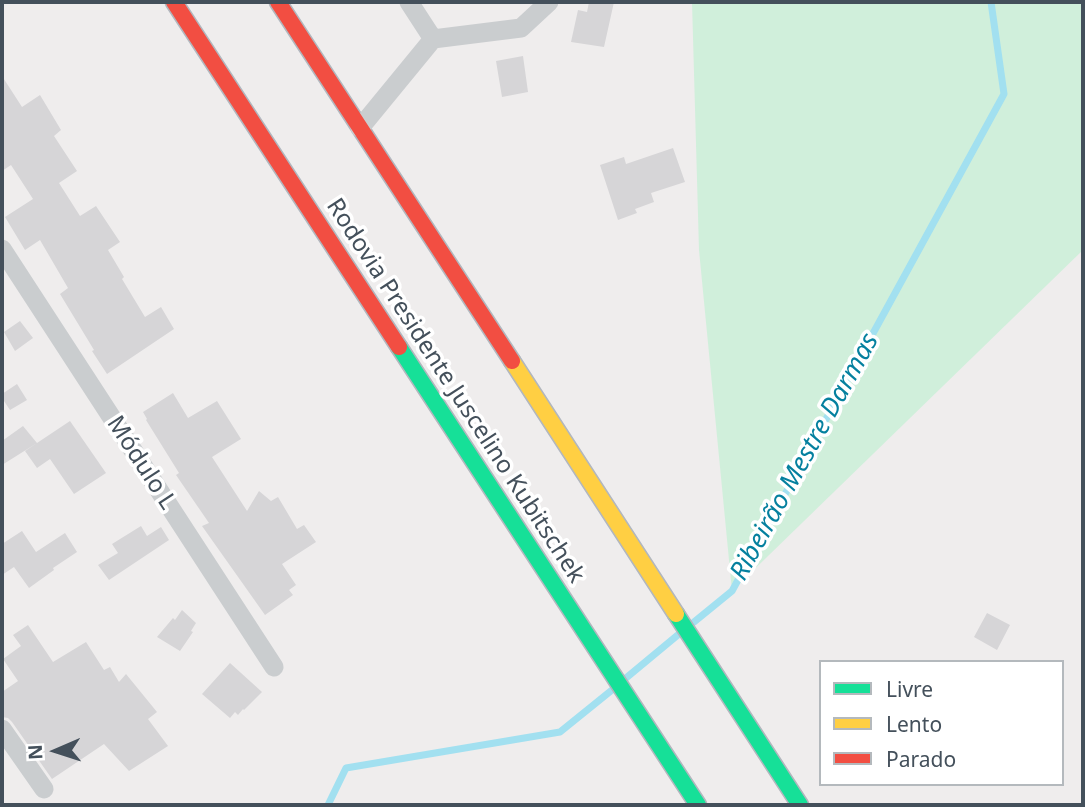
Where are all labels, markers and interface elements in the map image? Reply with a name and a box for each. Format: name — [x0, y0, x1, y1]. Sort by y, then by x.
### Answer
street label: Rodovia Presidente Juscelino Kubitschek — [320, 193, 590, 589]
water label: Ribeirão Mestre Darmas — [724, 328, 886, 586]
street label: Módulo L — [100, 411, 182, 515]
legend — [819, 660, 1064, 786]
text: Livre — [886, 675, 933, 703]
text: Lento — [886, 710, 942, 738]
north arrow — [21, 716, 91, 786]
text: N — [22, 744, 48, 761]
text: Parado — [886, 745, 956, 773]

